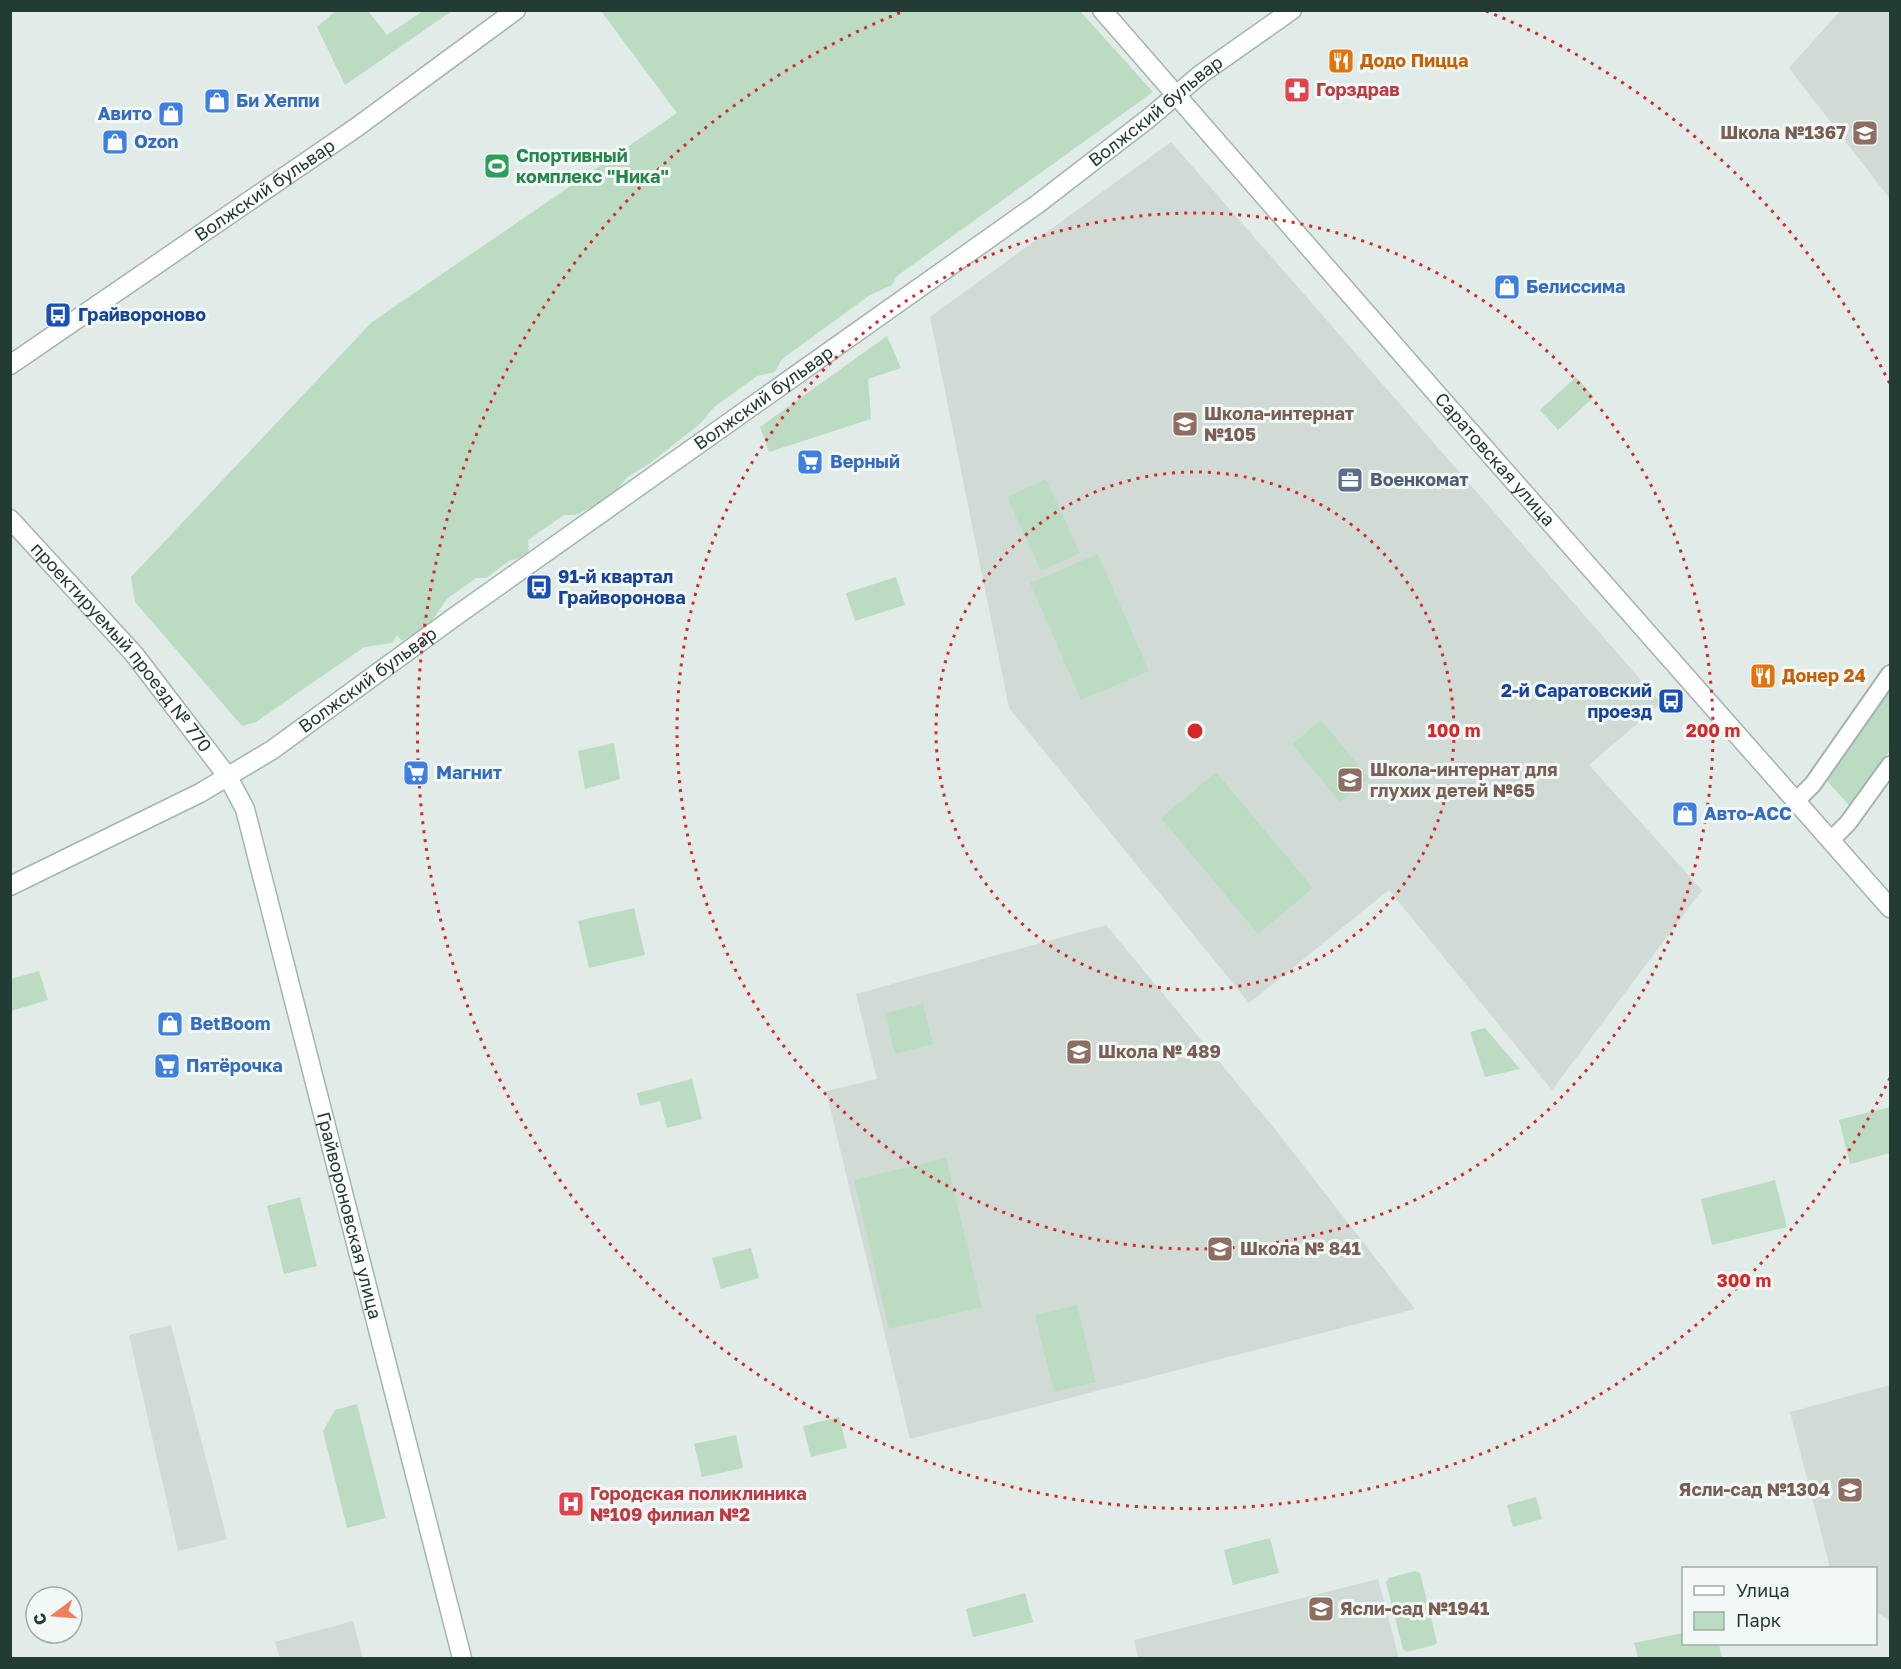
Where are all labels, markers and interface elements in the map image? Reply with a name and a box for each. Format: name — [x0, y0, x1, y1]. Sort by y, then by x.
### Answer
restaurant icon: Додо Пицца — [1326, 46, 1356, 76]
place label: Додо Пицца — [1360, 49, 1468, 71]
street label: Волжский бульвар — [1084, 50, 1226, 171]
pharmacy icon: Горздрав — [1282, 75, 1312, 105]
place label: Горздрав — [1316, 78, 1400, 100]
shop icon: Би Хеппи — [202, 86, 232, 116]
place label: Би Хеппи — [236, 89, 320, 111]
shop icon: Авито — [156, 99, 186, 129]
place label: Авито — [98, 102, 152, 124]
school or university icon: Школа №1367 — [1850, 118, 1880, 148]
place label: Школа №1367 — [1720, 121, 1846, 143]
shop icon: Ozon — [100, 127, 130, 157]
place label: Ozon — [134, 130, 179, 152]
street label: Волжский бульвар — [190, 134, 339, 245]
place label: Спортивный комплекс "Ника" — [516, 144, 669, 187]
sports icon: Спортивный комплекс "Ника" — [482, 151, 512, 181]
shop icon: Белиссима — [1492, 272, 1522, 302]
place label: Белиссима — [1526, 275, 1625, 297]
bus stop icon: Грайвороново — [43, 300, 73, 330]
place label: Грайвороново — [78, 303, 206, 325]
street label: Волжский бульвар — [689, 340, 837, 454]
street label: Саратовская улица — [1431, 388, 1560, 530]
place label: Школа-интернат №105 — [1204, 402, 1354, 445]
school or university icon: Школа-интернат №105 — [1170, 409, 1200, 439]
supermarket icon: Верный — [795, 447, 825, 477]
place label: Верный — [830, 450, 900, 472]
office icon: Военкомат — [1335, 465, 1365, 495]
place label: Военкомат — [1370, 468, 1469, 490]
street label: проектируемый проезд № 770 — [27, 537, 217, 756]
place label: 91-й квартал Грайворонова — [558, 565, 686, 608]
bus stop icon: 91-й квартал Грайворонова — [524, 572, 554, 602]
street label: Волжский бульвар — [294, 622, 441, 737]
restaurant icon: Донер 24 — [1748, 661, 1778, 691]
place label: Донер 24 — [1782, 664, 1866, 686]
place label: 2-й Саратовский проезд — [1501, 679, 1652, 722]
bus stop icon: 2-й Саратовский проезд — [1656, 686, 1686, 716]
text: 100 m — [1428, 719, 1480, 741]
text: 200 m — [1686, 719, 1740, 741]
centre of rings — [1185, 721, 1205, 741]
supermarket icon: Магнит — [401, 758, 431, 788]
place label: Школа-интернат для глухих детей №65 — [1370, 758, 1558, 801]
place label: Магнит — [436, 761, 502, 783]
school or university icon: Школа-интернат для глухих детей №65 — [1335, 765, 1365, 795]
shop icon: Авто-АСС — [1670, 799, 1700, 829]
place label: Авто-АСС — [1704, 802, 1792, 824]
shop icon: BetBoom — [155, 1009, 185, 1039]
place label: BetBoom — [190, 1012, 270, 1034]
school or university icon: Школа № 489 — [1064, 1037, 1094, 1067]
place label: Школа № 489 — [1098, 1040, 1221, 1062]
supermarket icon: Пятёрочка — [152, 1051, 182, 1081]
place label: Пятёрочка — [186, 1054, 283, 1076]
street label: Грайвороновская улица — [313, 1110, 387, 1321]
school or university icon: Школа № 841 — [1205, 1234, 1235, 1264]
place label: Школа № 841 — [1240, 1237, 1361, 1259]
text: 300 m — [1717, 1269, 1771, 1291]
school or university icon: Ясли-сад №1304 — [1835, 1475, 1865, 1505]
place label: Ясли-сад №1304 — [1679, 1478, 1830, 1500]
place label: Городская поликлиника №109 филиал №2 — [590, 1482, 807, 1525]
hospital icon: Городская поликлиника №109 филиал №2 — [556, 1489, 586, 1519]
legend — [1682, 1567, 1877, 1645]
text: Улица — [1736, 1579, 1790, 1601]
north arrow — [24, 1585, 84, 1645]
school or university icon: Ясли-сад №1941 — [1306, 1594, 1336, 1624]
place label: Ясли-сад №1941 — [1340, 1597, 1489, 1619]
text: Парк — [1736, 1609, 1781, 1631]
text: С — [28, 1611, 51, 1627]

